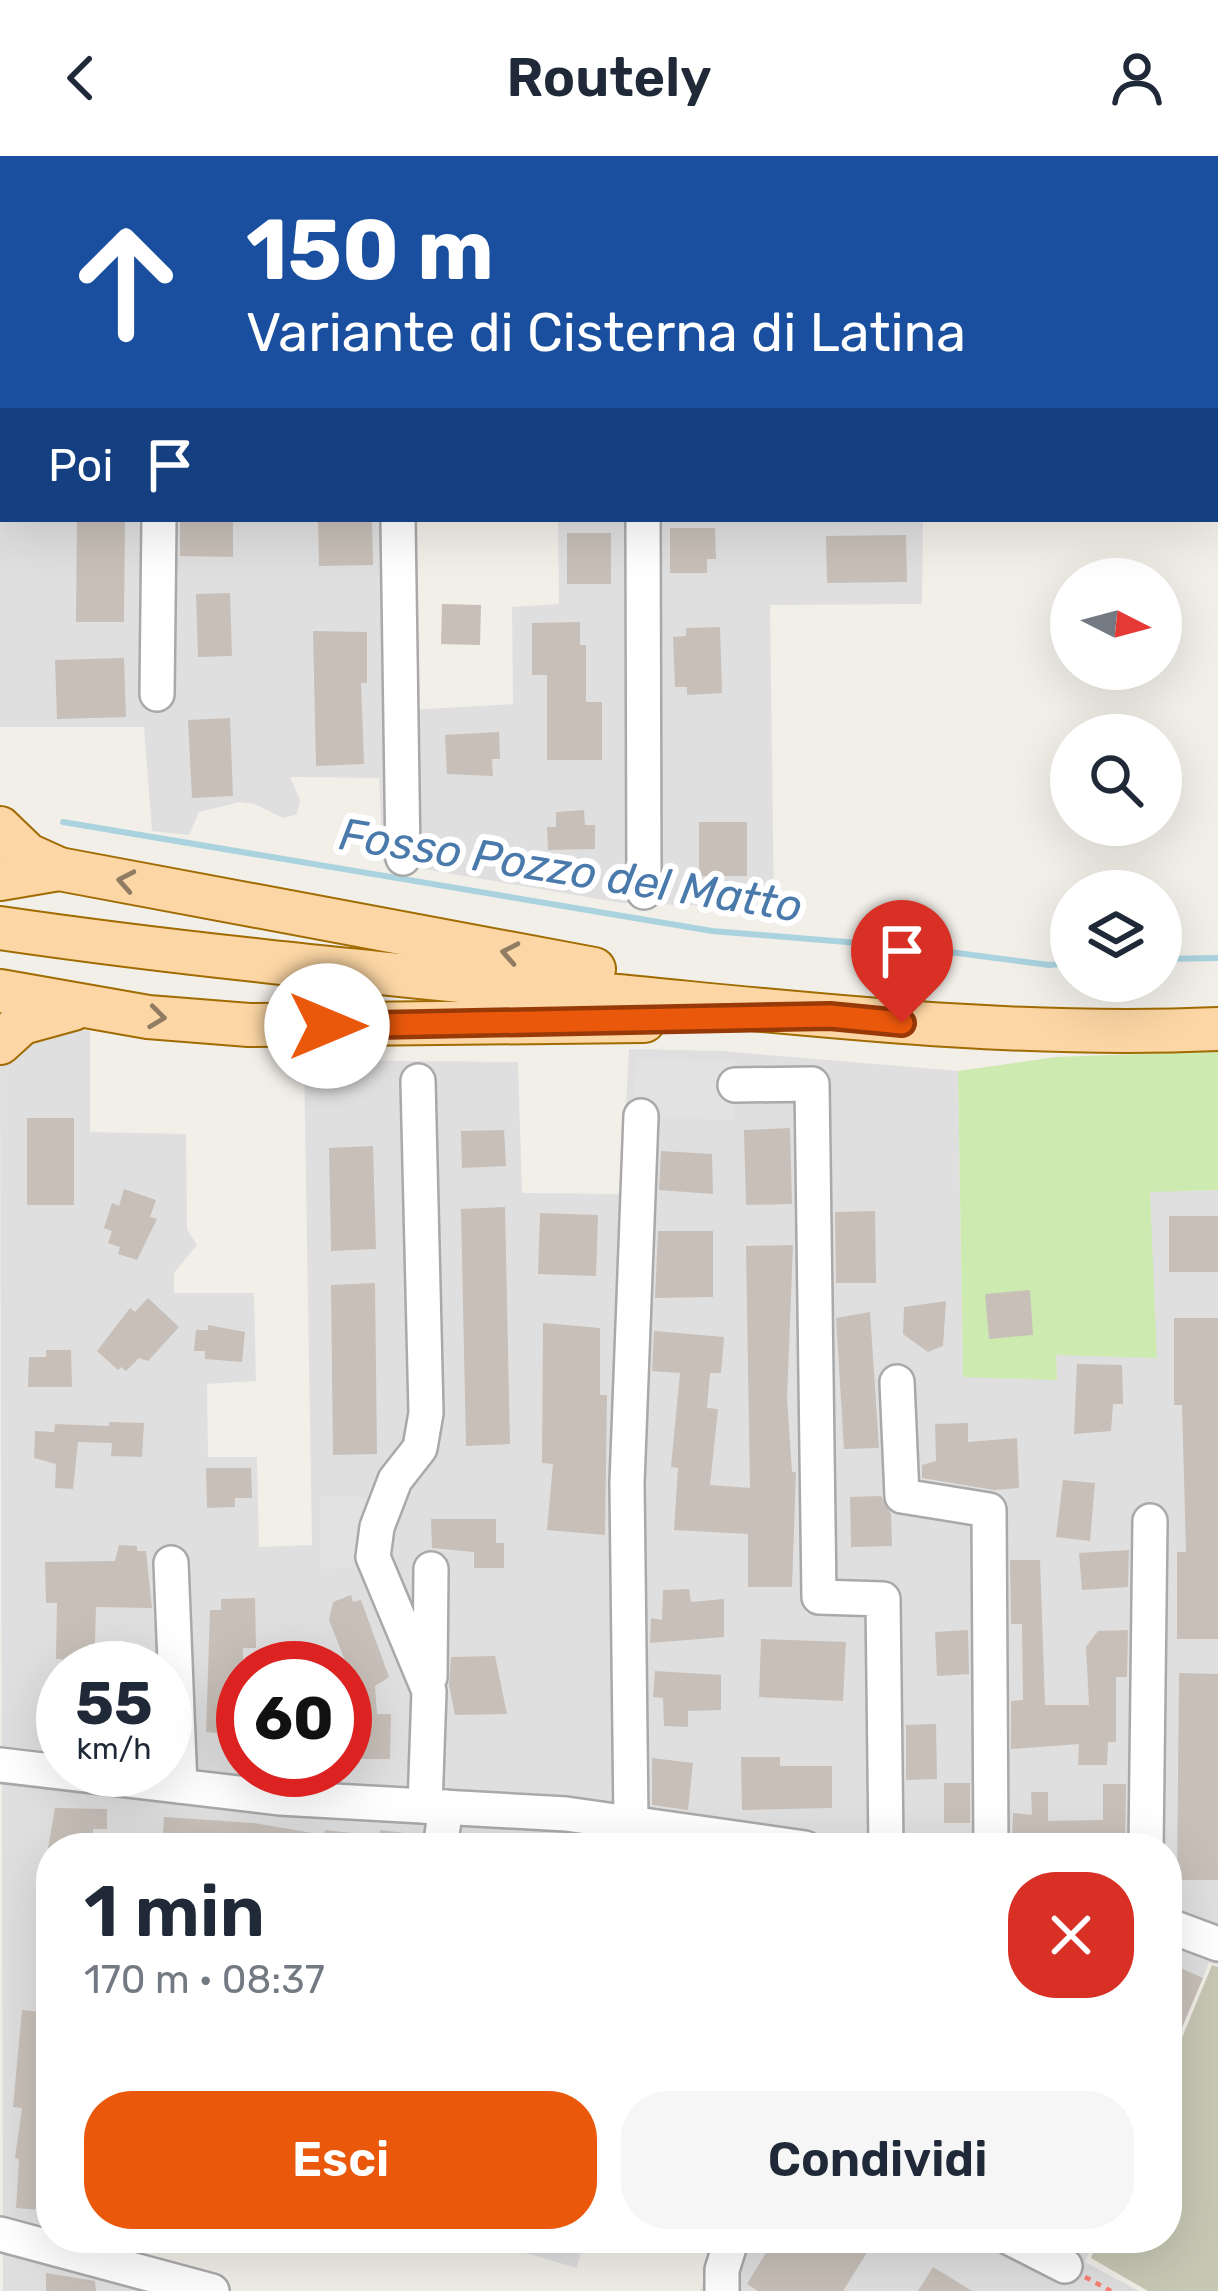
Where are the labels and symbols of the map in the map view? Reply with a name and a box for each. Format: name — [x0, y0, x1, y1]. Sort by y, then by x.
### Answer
north arrow — [1050, 558, 1182, 690]
water label: Fosso Pozzo del Matto — [336, 807, 806, 933]
one-way arrow — [117, 870, 137, 895]
pin — [851, 900, 953, 1023]
one-way arrow — [500, 941, 520, 966]
position arrow — [264, 963, 390, 1089]
one-way arrow — [148, 1004, 167, 1029]
speed limit sign: 60 — [216, 1641, 372, 1797]

